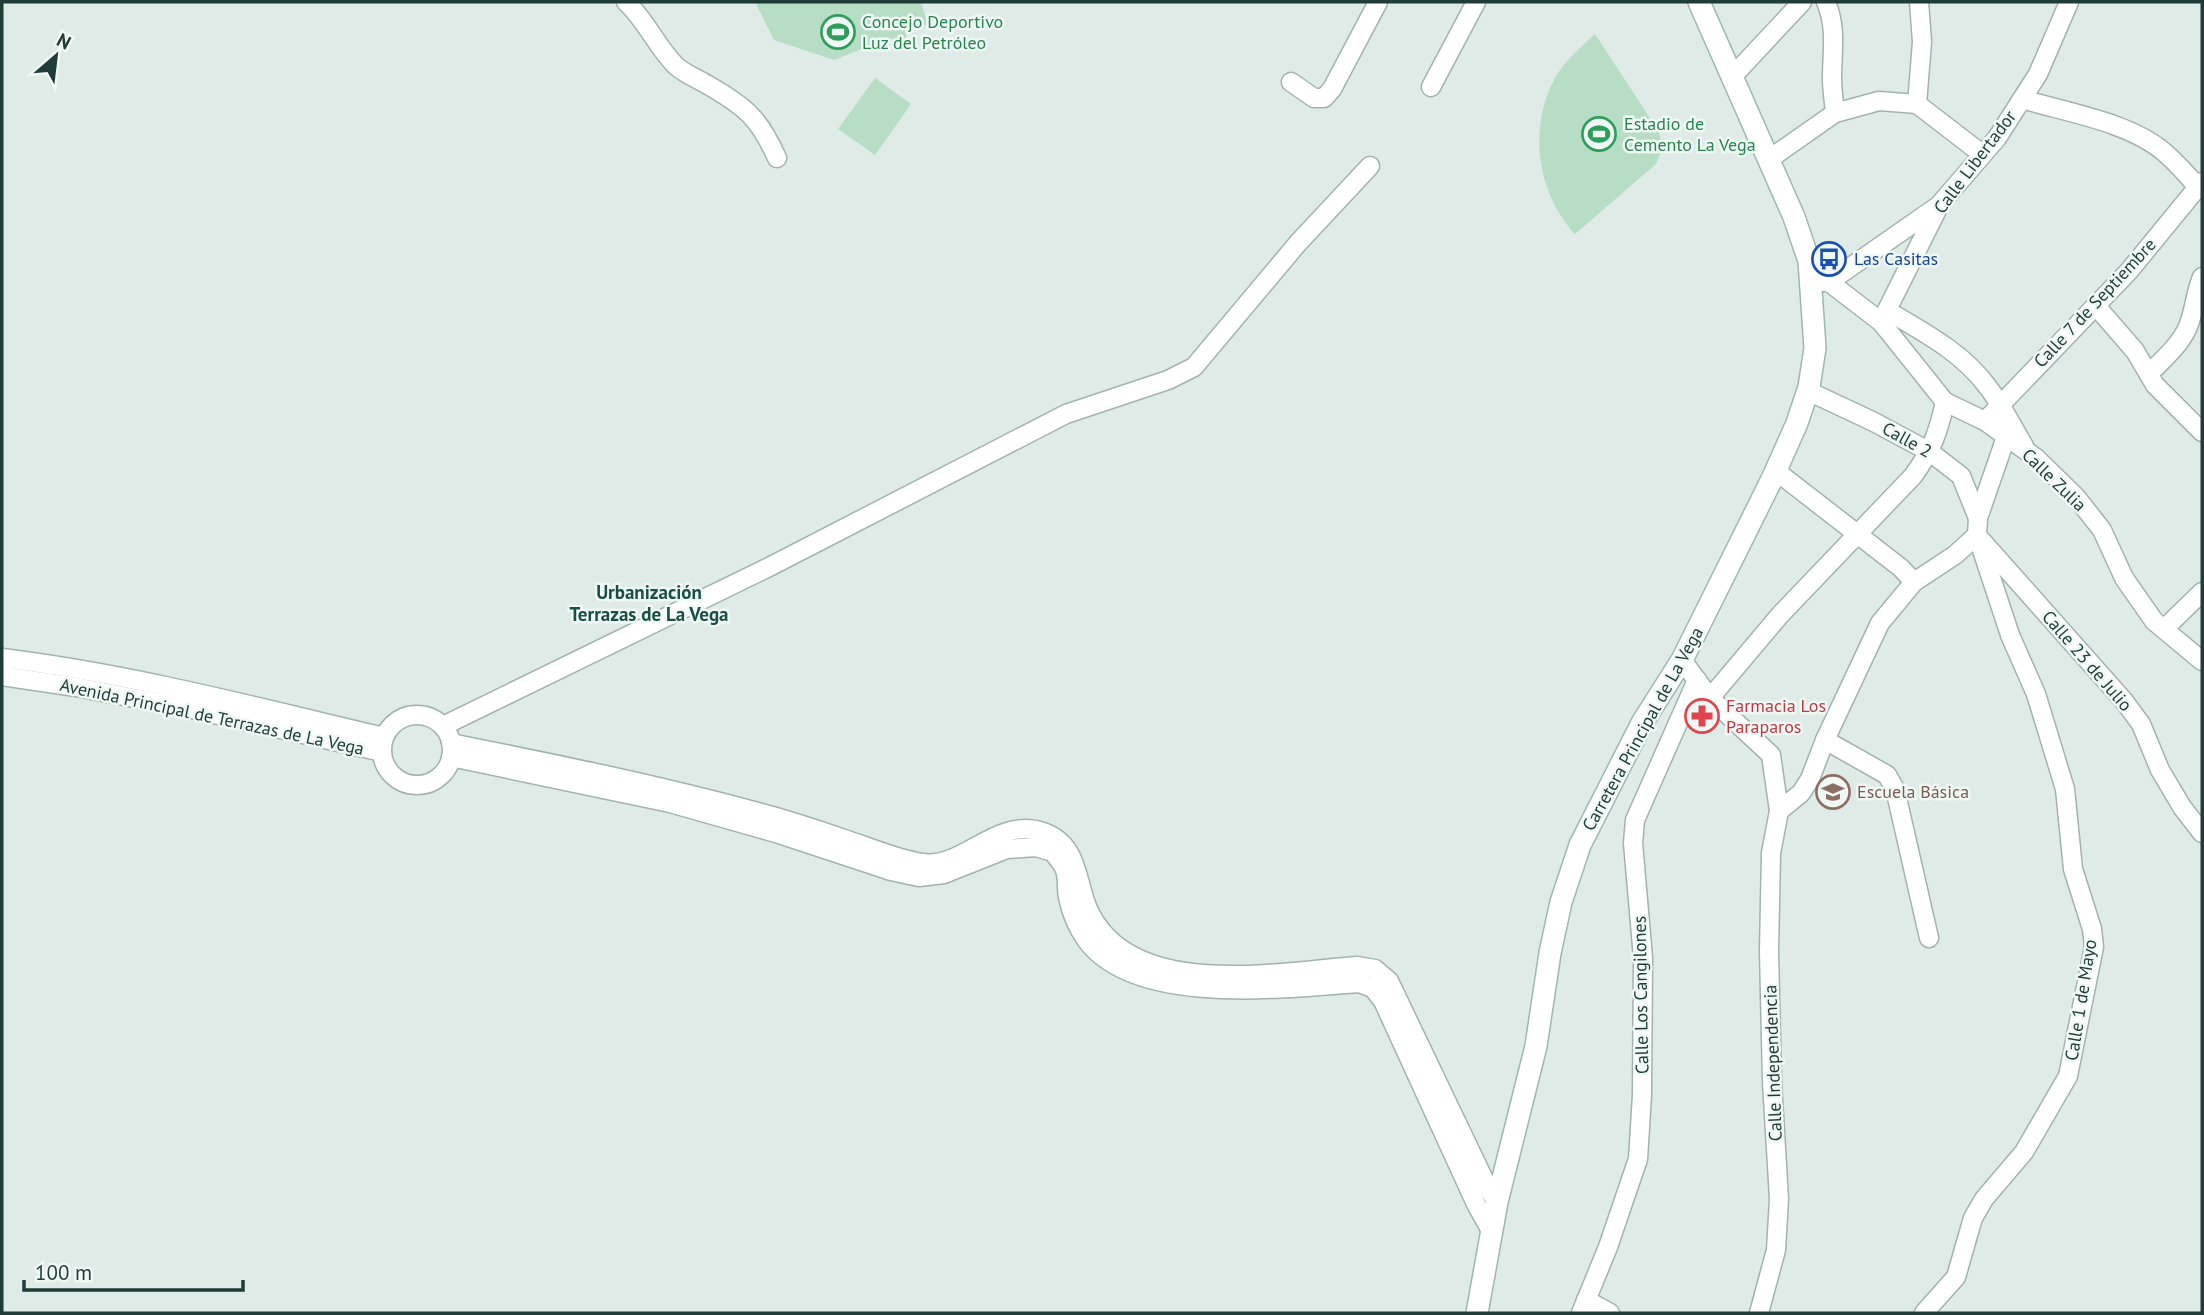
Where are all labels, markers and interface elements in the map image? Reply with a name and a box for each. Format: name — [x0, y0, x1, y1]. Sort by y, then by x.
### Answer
place label: Concejo Deportivo Luz del Petróleo — [862, 10, 1003, 54]
sports icon: Concejo Deportivo Luz del Petróleo — [819, 13, 857, 51]
north arrow — [21, 21, 91, 91]
text: N — [53, 27, 75, 55]
street label: Calle Libertador — [1928, 105, 2021, 218]
place label: Estadio de Cemento La Vega — [1624, 112, 1756, 156]
sports icon: Estadio de Cemento La Vega — [1580, 115, 1618, 153]
street label: Calle 7 de Septiembre — [2029, 233, 2161, 372]
bus stop icon: Las Casitas — [1810, 240, 1848, 278]
place label: Las Casitas — [1854, 247, 1938, 270]
street label: Calle 2 — [1878, 417, 1936, 463]
street label: Calle Zulia — [2017, 443, 2092, 516]
district label: Urbanización Terrazas de La Vega — [569, 580, 729, 626]
street label: Calle 23 de Julio — [2037, 606, 2137, 716]
street label: Carretera Principal de La Vega — [1577, 623, 1708, 835]
street label: Avenida Principal de Terrazas de La Vega — [58, 673, 366, 760]
place label: Farmacia Los Paraparos — [1726, 694, 1826, 738]
pharmacy icon: Farmacia Los Paraparos — [1683, 697, 1721, 735]
school or university icon: Escuela Básica — [1814, 773, 1852, 811]
place label: Escuela Básica — [1857, 780, 1969, 803]
street label: Calle Los Cangilones — [1628, 916, 1653, 1074]
street label: Calle 1 de Mayo — [2060, 938, 2101, 1062]
street label: Calle Independencia — [1758, 984, 1787, 1142]
scale bar — [24, 1248, 243, 1292]
text: 100 m — [35, 1259, 92, 1286]

